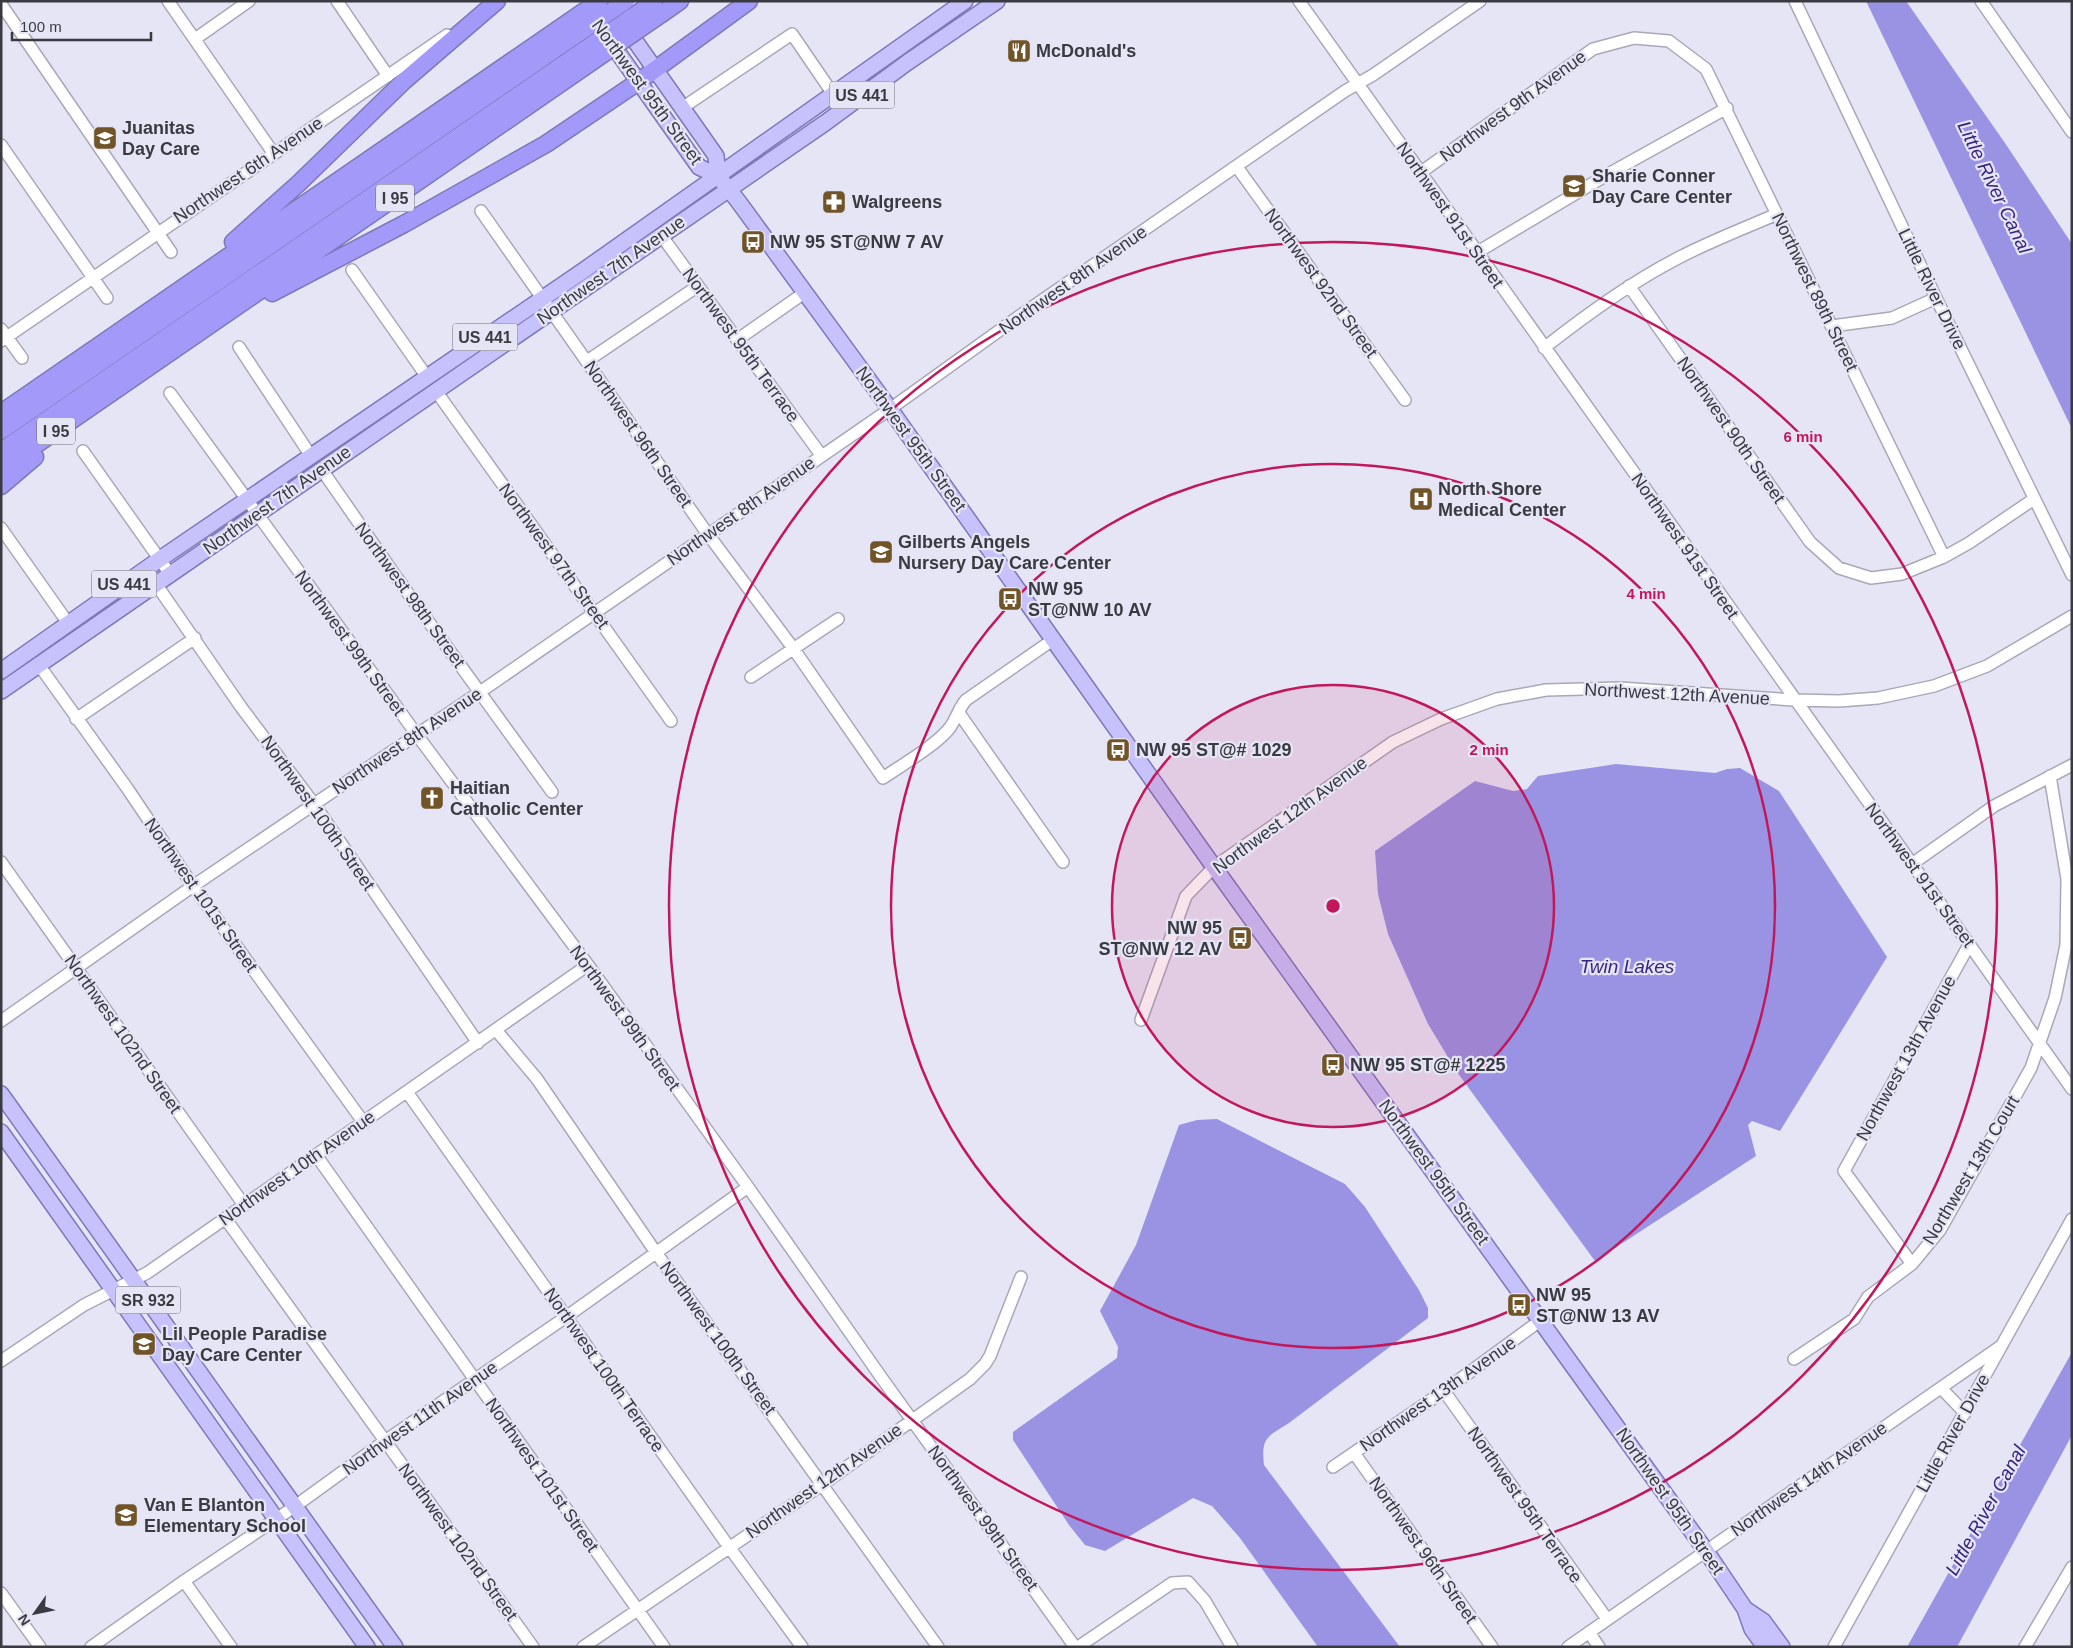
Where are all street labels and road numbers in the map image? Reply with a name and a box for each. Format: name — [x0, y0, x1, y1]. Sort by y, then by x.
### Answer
street label: Northwest 95th Street — [588, 16, 706, 168]
street label: Northwest 9th Avenue — [1436, 46, 1590, 166]
road number: US 441 — [830, 82, 894, 108]
street label: Northwest 6th Avenue — [170, 113, 326, 227]
street label: Northwest 91st Street — [1392, 138, 1508, 292]
road number: I 95 — [376, 184, 414, 212]
street label: Northwest 92nd Street — [1260, 205, 1382, 361]
street label: Northwest 89th Street — [1768, 209, 1862, 375]
street label: Northwest 7th Avenue — [533, 211, 689, 329]
street label: Northwest 8th Avenue — [995, 221, 1151, 339]
street label: Little River Drive — [1894, 225, 1970, 353]
street label: Northwest 95th Terrace — [678, 264, 804, 426]
road number: US 441 — [452, 324, 518, 351]
street label: Northwest 90th Street — [1673, 353, 1789, 507]
street label: Northwest 96th Street — [580, 357, 696, 511]
street label: Northwest 95th Street — [852, 363, 970, 515]
road number: I 95 — [37, 418, 75, 444]
street label: Northwest 7th Avenue — [199, 441, 355, 559]
street label: Northwest 8th Avenue — [663, 452, 819, 570]
street label: Northwest 91st Street — [1627, 469, 1743, 623]
street label: Northwest 97th Street — [495, 480, 613, 632]
street label: Northwest 98th Street — [351, 519, 469, 671]
street label: Northwest 99th Street — [291, 567, 409, 719]
road number: US 441 — [92, 570, 156, 598]
street label: Northwest 12th Avenue — [1584, 679, 1770, 709]
street label: Northwest 8th Avenue — [329, 684, 485, 798]
street label: Northwest 100th Street — [257, 732, 379, 894]
street label: Northwest 12th Avenue — [1209, 752, 1371, 878]
street label: Northwest 91st Street — [1861, 799, 1979, 951]
street label: Northwest 101st Street — [140, 814, 262, 976]
street label: Northwest 99th Street — [566, 942, 684, 1094]
street label: Northwest 102nd Street — [61, 951, 185, 1117]
street label: Northwest 13th Avenue — [1852, 972, 1960, 1144]
street label: Northwest 13th Court — [1919, 1092, 2023, 1248]
street label: Northwest 95th Street — [1375, 1096, 1493, 1248]
street label: Northwest 10th Avenue — [215, 1107, 379, 1229]
street label: Northwest 100th Street — [656, 1258, 780, 1418]
street label: Northwest 100th Terrace — [540, 1284, 668, 1456]
road number: SR 932 — [116, 1286, 180, 1314]
street label: Northwest 13th Avenue — [1356, 1333, 1520, 1455]
street label: Northwest 11th Avenue — [339, 1357, 501, 1479]
street label: Little River Drive — [1912, 1370, 1994, 1496]
street label: Northwest 101st Street — [481, 1394, 603, 1556]
street label: Northwest 14th Avenue — [1727, 1418, 1891, 1540]
street label: Northwest 12th Avenue — [742, 1420, 906, 1542]
street label: Northwest 95th Terrace — [1464, 1423, 1586, 1587]
street label: Northwest 95th Street — [1612, 1424, 1728, 1578]
street label: Northwest 99th Street — [924, 1442, 1042, 1594]
street label: Northwest 102nd Street — [394, 1460, 522, 1624]
street label: Northwest 96th Street — [1365, 1473, 1481, 1627]

